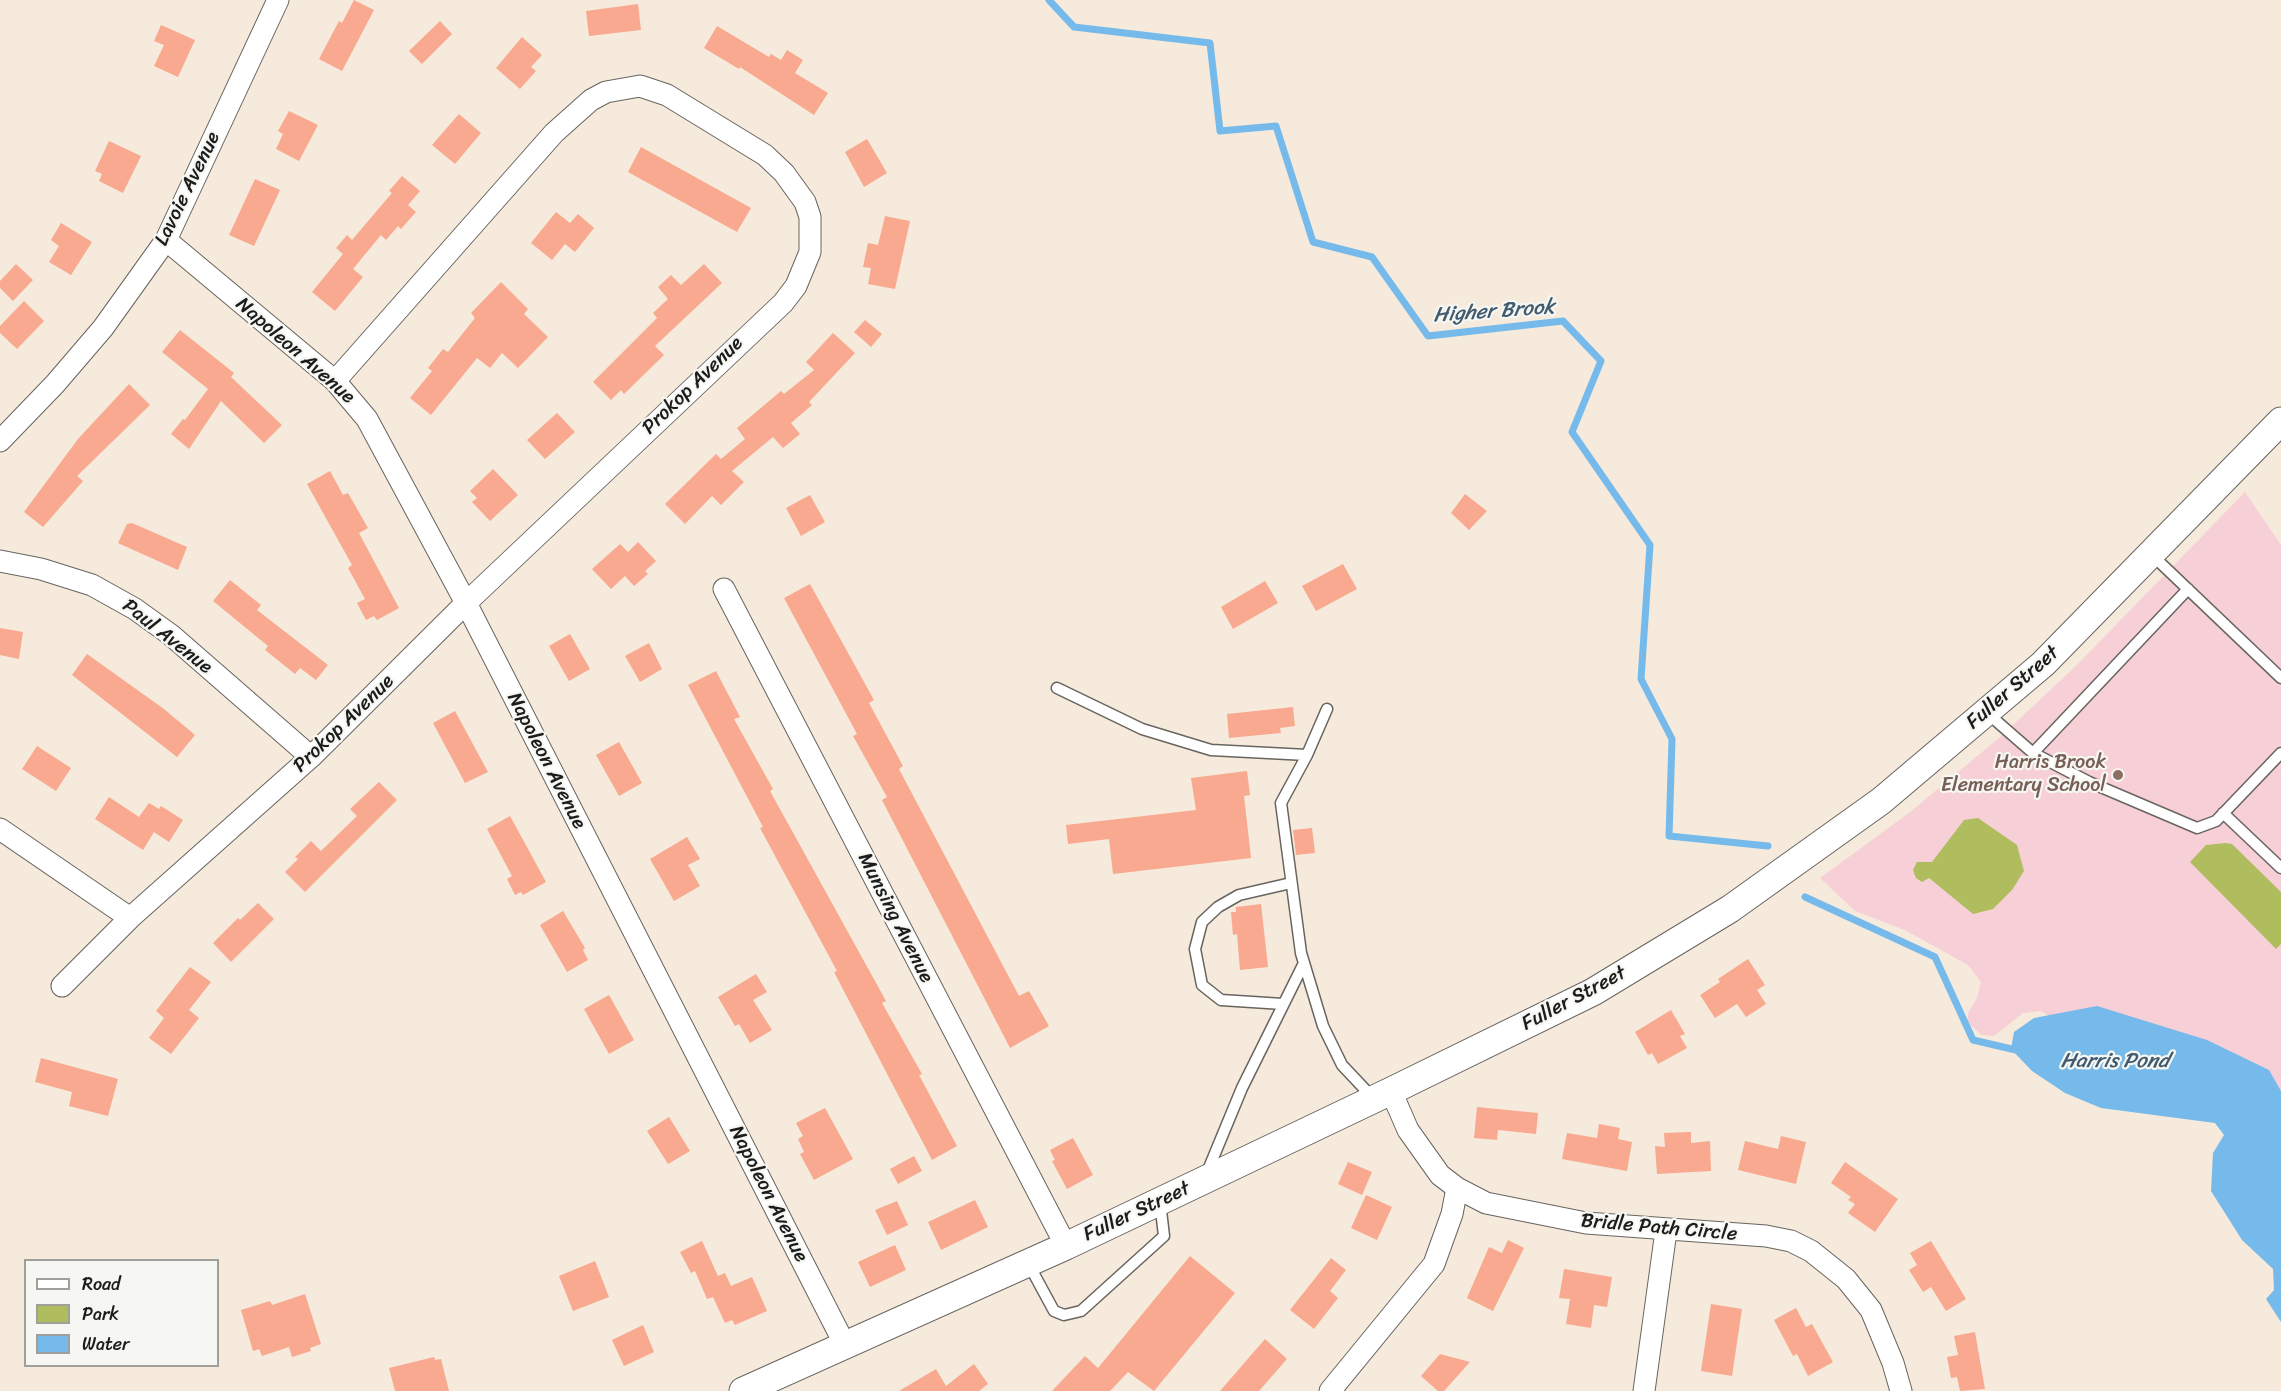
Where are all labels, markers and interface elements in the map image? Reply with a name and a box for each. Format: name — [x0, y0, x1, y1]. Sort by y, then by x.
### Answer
street label: Lavoie Avenue — [150, 128, 226, 250]
street label: Napoleon Avenue — [231, 293, 359, 409]
water label: Higher Brook — [1433, 295, 1555, 329]
street label: Prokop Avenue — [638, 332, 748, 440]
street label: Paul Avenue — [117, 594, 217, 680]
street label: Fuller Street — [1962, 641, 2064, 735]
street label: Prokop Avenue — [289, 670, 399, 778]
street label: Napoleon Avenue — [501, 689, 591, 833]
place label: Harris Brook Elementary School — [1941, 751, 2106, 798]
marker: Harris Brook Elementary School — [2111, 768, 2125, 782]
street label: Munsing Avenue — [852, 849, 938, 987]
street label: Fuller Street — [1518, 961, 1630, 1037]
water label: Harris Pond — [2061, 1049, 2169, 1075]
street label: Napoleon Avenue — [723, 1122, 813, 1266]
street label: Fuller Street — [1080, 1177, 1194, 1247]
street label: Bridle Path Circle — [1580, 1209, 1738, 1247]
legend — [24, 1259, 219, 1367]
text: Road — [82, 1268, 121, 1300]
text: Park — [82, 1298, 119, 1330]
text: Water — [82, 1328, 129, 1360]

